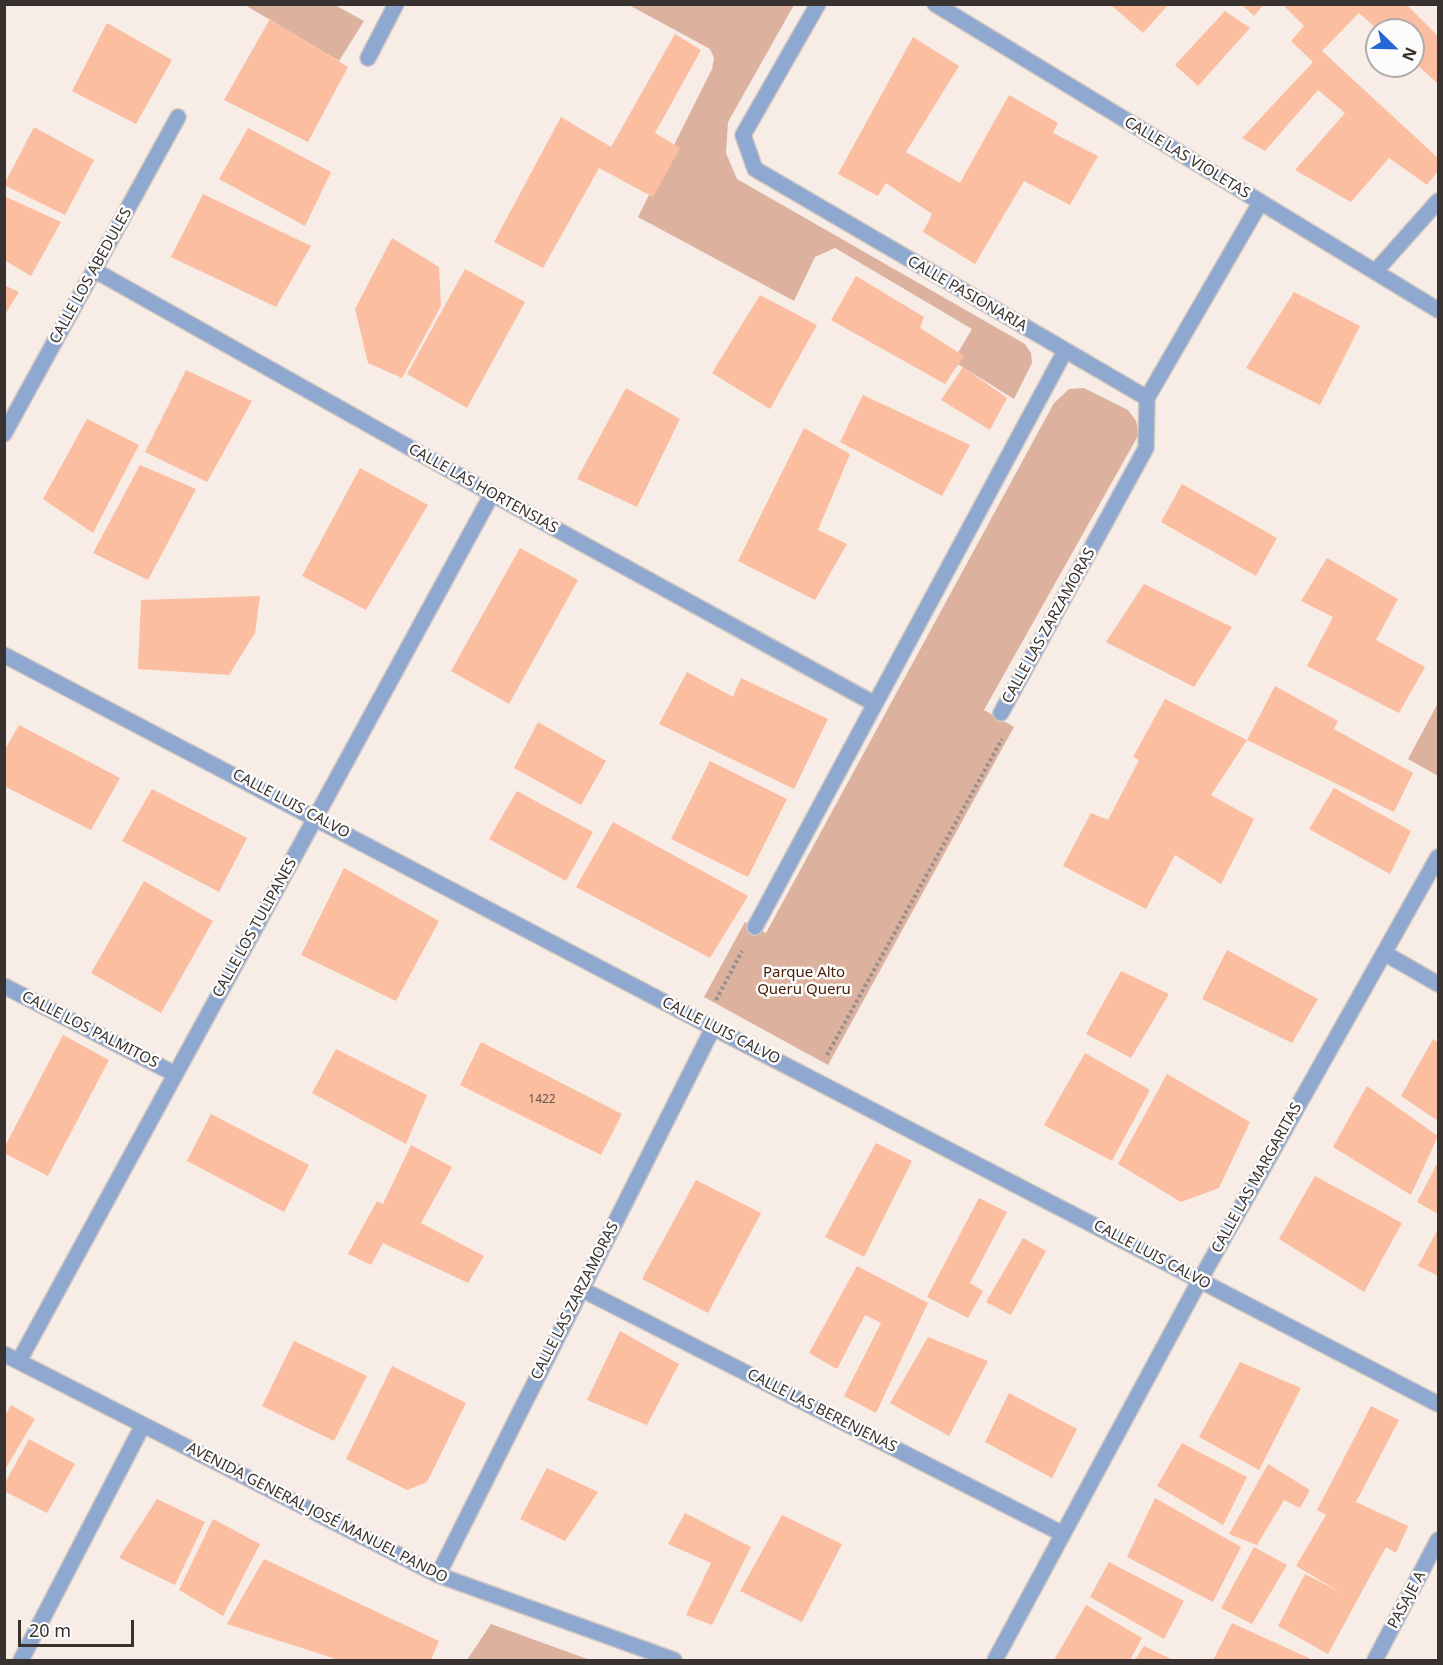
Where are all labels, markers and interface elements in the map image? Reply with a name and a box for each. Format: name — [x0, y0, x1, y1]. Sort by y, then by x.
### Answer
north arrow — [1365, 18, 1425, 78]
text: N — [1397, 44, 1422, 65]
street label: CALLE LAS VIOLETAS — [1121, 113, 1253, 203]
street label: CALLE LOS ABEDULES — [46, 205, 136, 347]
street label: CALLE PASIONARIA — [904, 252, 1030, 336]
street label: CALLE LAS HORTENSIAS — [405, 440, 561, 538]
street label: CALLE LAS ZARZAMORAS — [999, 545, 1099, 707]
street label: CALLE LUIS CALVO — [229, 766, 353, 842]
street label: CALLE LOS TULIPANES — [209, 855, 301, 1001]
park label: Parque Alto Queru Queru — [757, 964, 851, 999]
street label: CALLE LOS PALMITOS — [19, 988, 161, 1072]
street label: CALLE LUIS CALVO — [659, 993, 783, 1069]
house number: 1422 — [528, 1093, 556, 1107]
street label: CALLE LAS MARGARITAS — [1208, 1100, 1306, 1256]
street label: CALLE LUIS CALVO — [1090, 1217, 1214, 1293]
street label: CALLE LAS ZARZAMORAS — [527, 1219, 623, 1383]
street label: CALLE LAS BERENJENAS — [744, 1365, 900, 1457]
street label: AVENIDA GENERAL JOSÉ MANUEL PANDO — [183, 1439, 451, 1587]
street label: PASAJE A — [1384, 1568, 1430, 1632]
scale bar — [21, 1608, 136, 1646]
text: 20 m — [29, 1618, 71, 1642]

